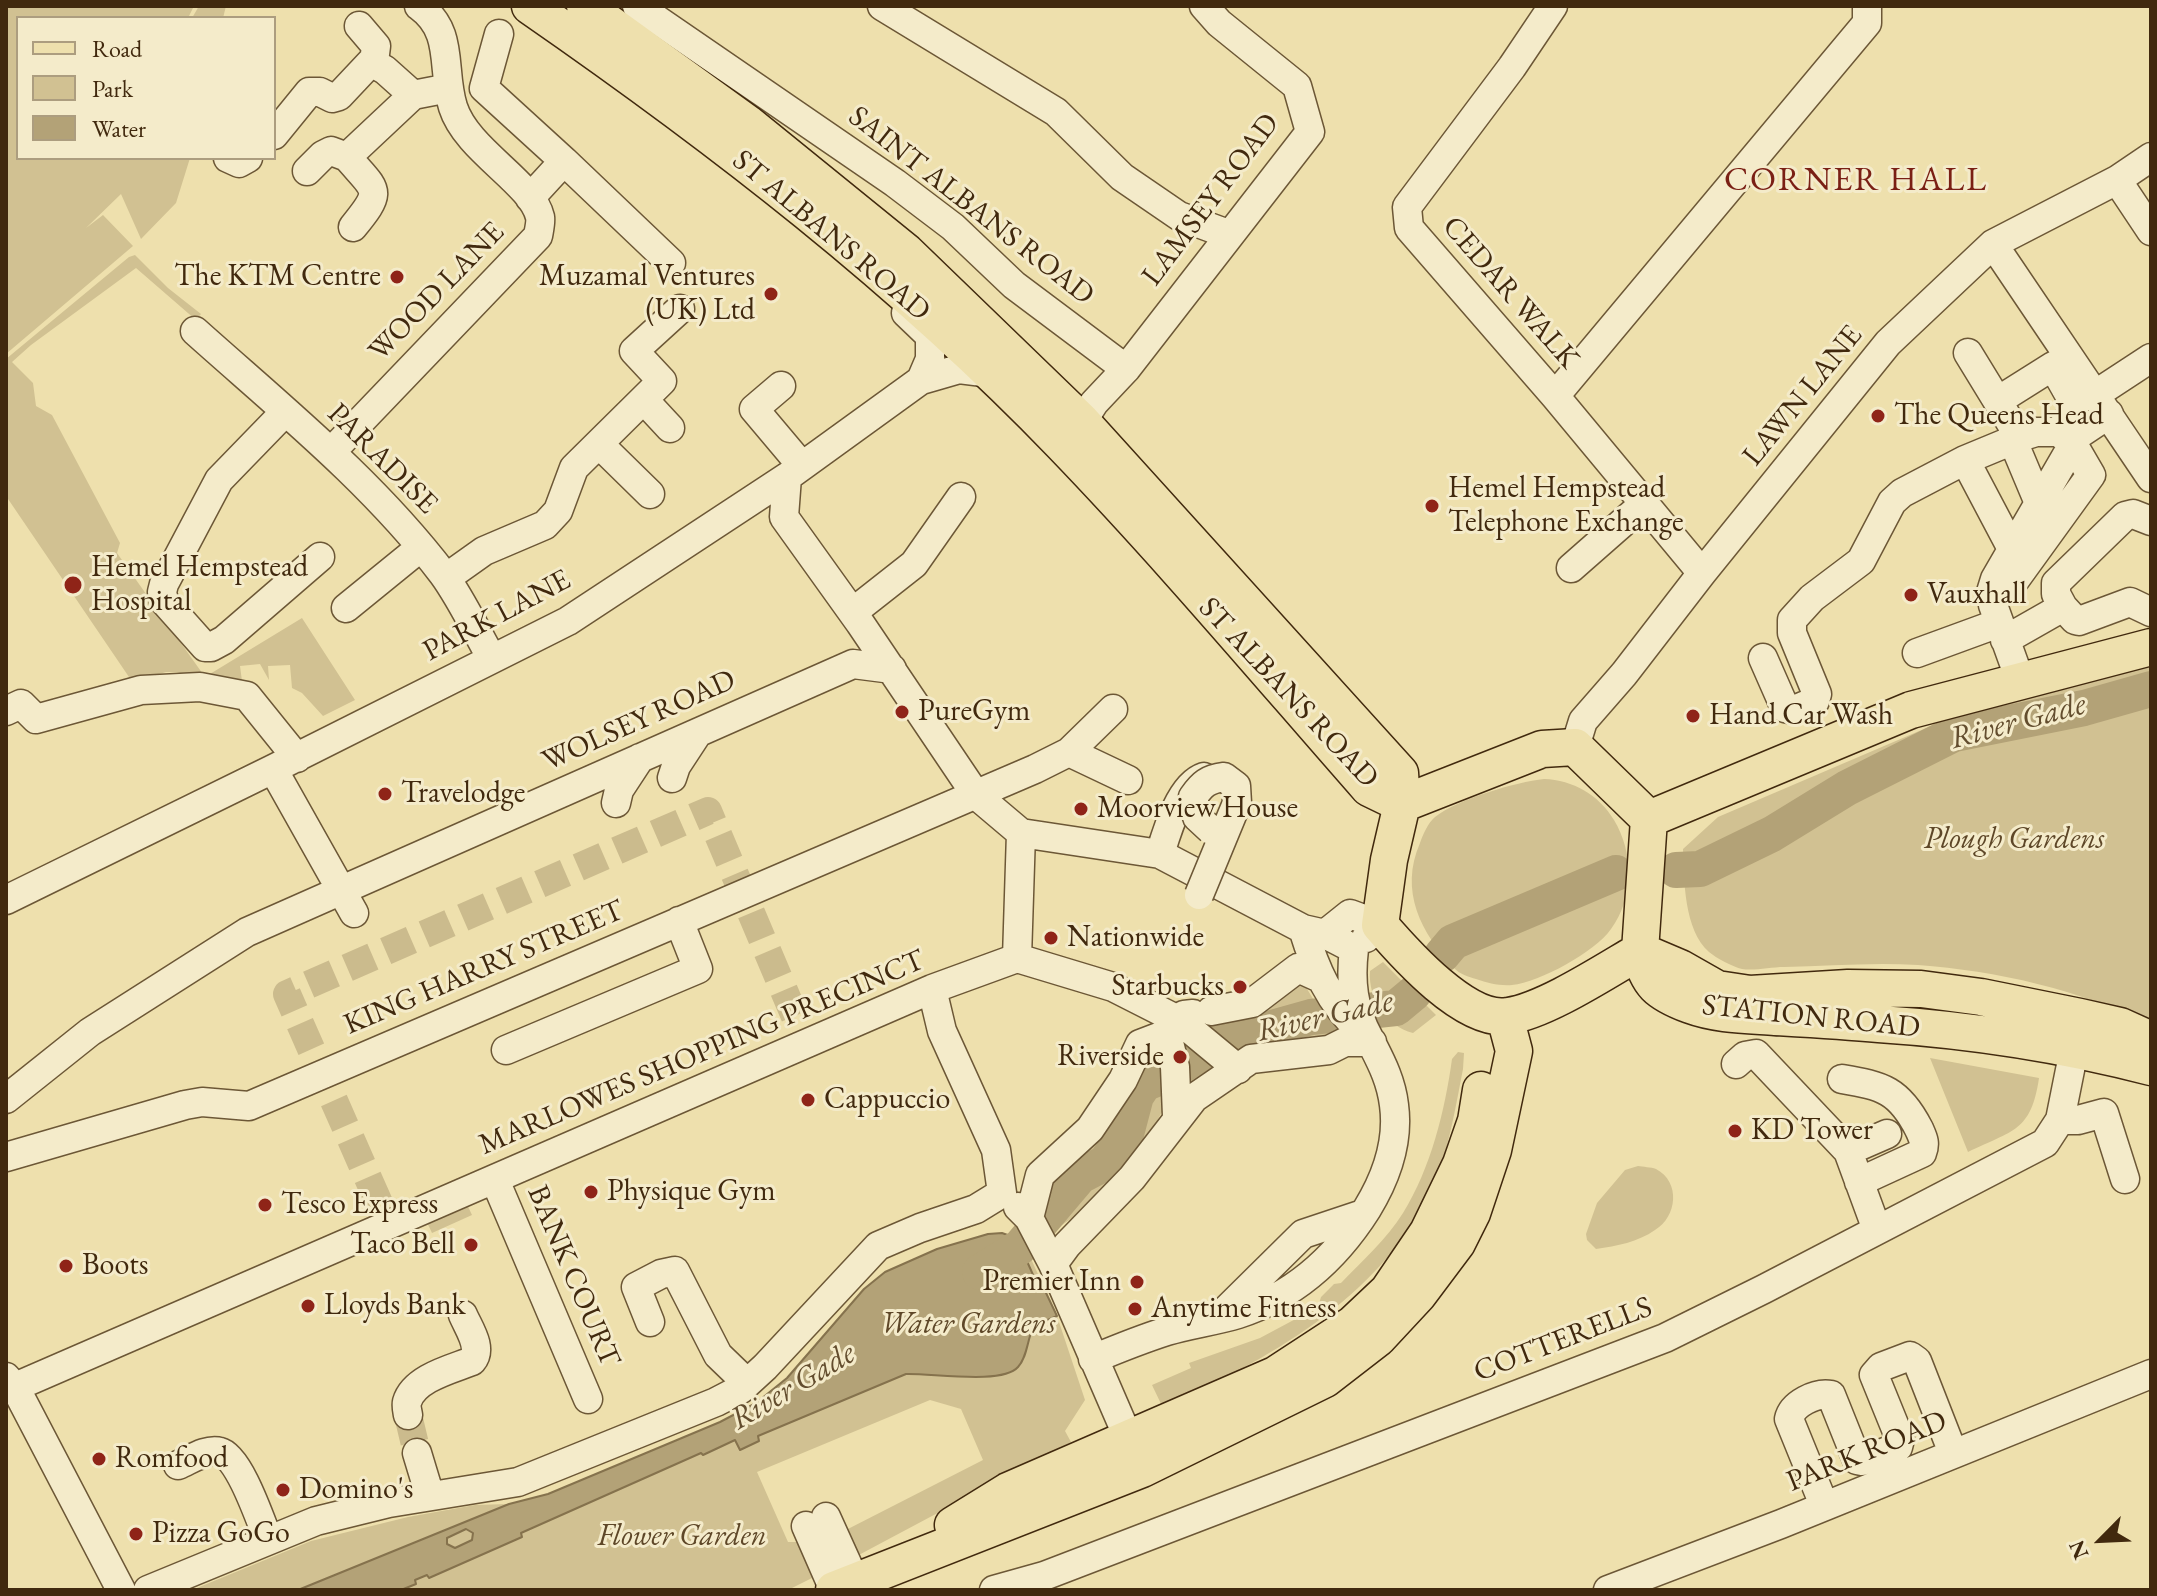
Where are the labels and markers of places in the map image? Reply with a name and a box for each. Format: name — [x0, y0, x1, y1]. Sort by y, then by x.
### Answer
place label: The KTM Centre — [174, 259, 381, 295]
place label: Muzamal Ventures (UK) Ltd — [539, 259, 755, 330]
marker: The KTM Centre — [388, 268, 406, 286]
marker: Muzamal Ventures (UK) Ltd — [762, 285, 780, 303]
place label: The Queens Head — [1894, 398, 2104, 434]
marker: The Queens Head — [1869, 407, 1887, 425]
place label: Hemel Hempstead Telephone Exchange — [1448, 471, 1684, 542]
marker: Hemel Hempstead Telephone Exchange — [1423, 497, 1441, 515]
place label: Hemel Hempstead Hospital — [91, 550, 308, 620]
marker: Hemel Hempstead Hospital — [62, 574, 84, 596]
place label: Vauxhall — [1927, 577, 2027, 613]
marker: Vauxhall — [1902, 586, 1920, 604]
place label: PureGym — [918, 694, 1030, 730]
place label: Hand Car Wash — [1709, 698, 1893, 734]
marker: PureGym — [893, 703, 911, 721]
marker: Hand Car Wash — [1684, 707, 1702, 725]
place label: Travelodge — [401, 776, 526, 812]
marker: Travelodge — [376, 785, 394, 803]
place label: Moorview House — [1097, 791, 1298, 827]
marker: Moorview House — [1072, 800, 1090, 818]
place label: Nationwide — [1067, 920, 1204, 956]
marker: Nationwide — [1042, 929, 1060, 947]
place label: Starbucks — [1111, 969, 1224, 1005]
marker: Starbucks — [1231, 978, 1249, 996]
place label: Riverside — [1057, 1039, 1164, 1075]
marker: Riverside — [1171, 1048, 1189, 1066]
place label: Cappuccio — [824, 1082, 950, 1118]
marker: Cappuccio — [799, 1091, 817, 1109]
place label: KD Tower — [1751, 1113, 1873, 1149]
marker: KD Tower — [1726, 1122, 1744, 1140]
place label: Physique Gym — [607, 1174, 776, 1210]
marker: Physique Gym — [582, 1183, 600, 1201]
place label: Tesco Express — [281, 1187, 438, 1223]
marker: Tesco Express — [256, 1196, 274, 1214]
place label: Taco Bell — [350, 1227, 455, 1263]
marker: Taco Bell — [462, 1236, 480, 1254]
place label: Boots — [82, 1248, 148, 1284]
marker: Boots — [57, 1257, 75, 1275]
place label: Premier Inn — [982, 1264, 1121, 1300]
marker: Premier Inn — [1128, 1273, 1146, 1291]
place label: Lloyds Bank — [324, 1288, 466, 1324]
place label: Anytime Fitness — [1151, 1291, 1336, 1327]
marker: Lloyds Bank — [299, 1297, 317, 1315]
marker: Anytime Fitness — [1126, 1300, 1144, 1318]
place label: Romfood — [115, 1441, 228, 1477]
marker: Romfood — [90, 1450, 108, 1468]
place label: Domino's — [299, 1472, 414, 1508]
marker: Domino's — [274, 1481, 292, 1499]
place label: Pizza GoGo — [152, 1516, 290, 1552]
marker: Pizza GoGo — [127, 1525, 145, 1543]

